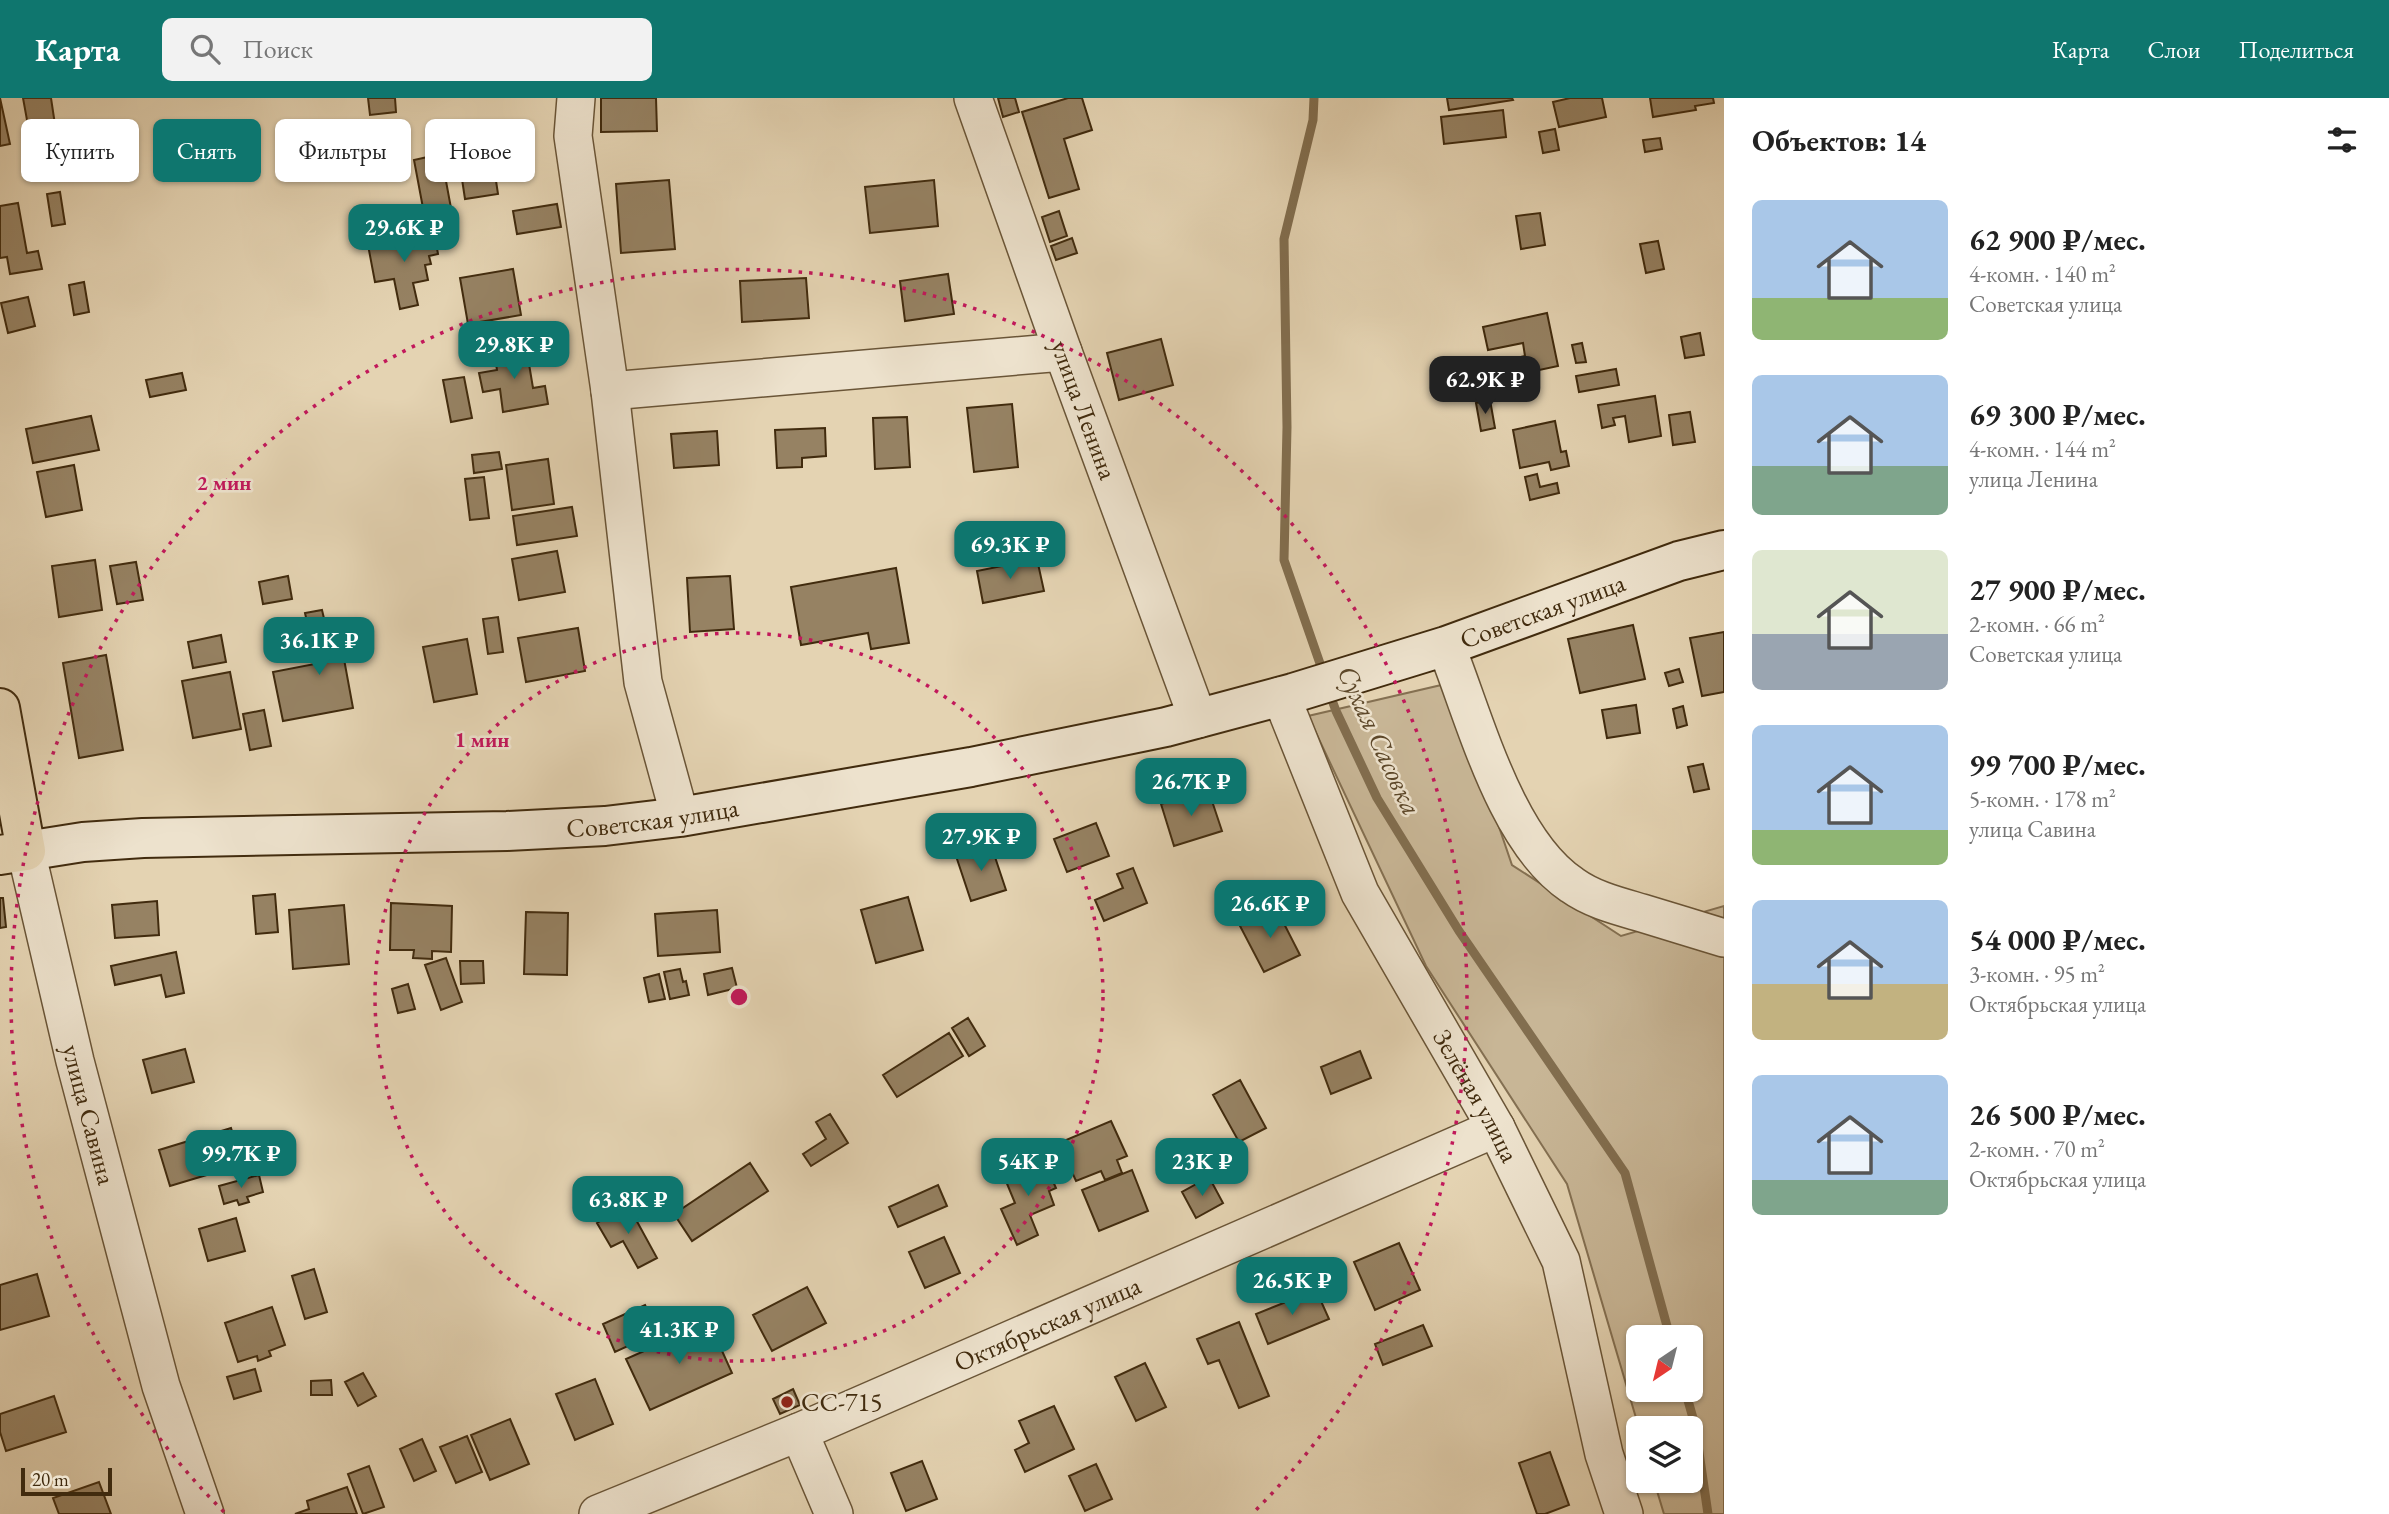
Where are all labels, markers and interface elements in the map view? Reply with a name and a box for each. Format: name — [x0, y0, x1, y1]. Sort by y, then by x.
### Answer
search box — [162, 18, 652, 81]
text: Карта — [35, 28, 120, 71]
icon: search — [186, 30, 224, 68]
text: Поиск — [242, 32, 313, 66]
text: Карта — [2052, 34, 2109, 65]
text: Слои — [2147, 34, 2201, 65]
text: Поделиться — [2239, 34, 2354, 65]
chip: Купить — [21, 119, 139, 182]
chip: Снять — [153, 119, 261, 182]
chip: Фильтры — [275, 119, 411, 182]
chip: Новое — [425, 119, 535, 182]
text: Объектов: 14 — [1752, 121, 1926, 160]
icon: filters — [2323, 121, 2361, 159]
pin: 29.6K ₽ — [339, 204, 469, 264]
text: 29.6K ₽ — [364, 212, 444, 242]
text: 62 900 ₽/мес. — [1969, 220, 2146, 259]
icon: home — [1808, 228, 1892, 312]
text: 4-комн. · 140 m² — [1969, 259, 2116, 289]
text: Советская улица — [1969, 289, 2122, 319]
pin: 29.8K ₽ — [449, 322, 579, 381]
text: 29.8K ₽ — [474, 329, 554, 359]
street label: улица Ленина — [1043, 336, 1126, 485]
pin: 62.9K ₽ — [1420, 356, 1550, 416]
text: 62.9K ₽ — [1445, 364, 1525, 394]
text: 69 300 ₽/мес. — [1969, 395, 2146, 434]
icon: home — [1808, 403, 1892, 487]
text: 4-комн. · 144 m² — [1969, 434, 2116, 464]
text: улица Ленина — [1969, 464, 2098, 494]
text: 2 мин — [197, 469, 251, 496]
pin: 69.3K ₽ — [945, 522, 1075, 581]
text: 69.3K ₽ — [970, 529, 1050, 559]
street label: Советская улица — [1455, 565, 1630, 657]
text: 27 900 ₽/мес. — [1969, 570, 2146, 609]
icon: home — [1808, 578, 1892, 662]
text: 2-комн. · 66 m² — [1969, 609, 2105, 639]
pin: 36.1K ₽ — [254, 618, 384, 677]
text: 36.1K ₽ — [279, 625, 359, 655]
text: Советская улица — [1969, 639, 2122, 669]
water label: Сухая Сасовка — [1330, 659, 1430, 821]
text: 1 мин — [455, 726, 509, 753]
text: 99 700 ₽/мес. — [1969, 745, 2146, 784]
icon: home — [1808, 753, 1892, 837]
pin: 26.7K ₽ — [1126, 758, 1256, 818]
text: 26.7K ₽ — [1151, 766, 1231, 796]
text: 5-комн. · 178 m² — [1969, 784, 2116, 814]
street label: Советская улица — [565, 790, 742, 845]
pin: 27.9K ₽ — [916, 814, 1046, 873]
text: улица Савина — [1969, 814, 2096, 844]
text: 27.9K ₽ — [941, 821, 1021, 851]
pin: 26.6K ₽ — [1205, 880, 1335, 940]
text: 26.6K ₽ — [1230, 888, 1310, 918]
text: 54 000 ₽/мес. — [1969, 920, 2146, 959]
icon: home — [1808, 928, 1892, 1012]
text: 3-комн. · 95 m² — [1969, 959, 2105, 989]
centre of rings — [727, 985, 751, 1009]
text: Октябрьская улица — [1969, 989, 2146, 1019]
street label: Зелёная улица — [1425, 1023, 1527, 1168]
street label: улица Савина — [55, 1041, 124, 1189]
text: 26 500 ₽/мес. — [1969, 1095, 2146, 1134]
icon: home — [1808, 1103, 1892, 1187]
pin: 99.7K ₽ — [176, 1130, 306, 1190]
text: 2-комн. · 70 m² — [1969, 1134, 2105, 1164]
text: 99.7K ₽ — [201, 1138, 281, 1168]
pin: 54K ₽ — [979, 1138, 1077, 1198]
pin: 23K ₽ — [1153, 1138, 1251, 1198]
text: 54K ₽ — [997, 1146, 1059, 1176]
text: 23K ₽ — [1171, 1146, 1233, 1176]
text: Октябрьская улица — [1969, 1164, 2146, 1194]
pin: 63.8K ₽ — [563, 1176, 693, 1236]
text: 63.8K ₽ — [588, 1184, 668, 1214]
pin: 26.5K ₽ — [1227, 1258, 1357, 1317]
text: 26.5K ₽ — [1252, 1265, 1332, 1295]
street label: Октябрьская улица — [949, 1268, 1147, 1379]
pin: 41.3K ₽ — [614, 1306, 744, 1366]
text: 41.3K ₽ — [639, 1314, 719, 1344]
north arrow — [1626, 1325, 1703, 1402]
map controls — [1626, 1325, 1703, 1493]
place label: СС-715 — [801, 1385, 882, 1419]
marker: СС-715 — [779, 1394, 795, 1410]
button: layers — [1626, 1416, 1703, 1493]
scale bar — [21, 1465, 112, 1497]
text: 20 m — [32, 1467, 69, 1492]

